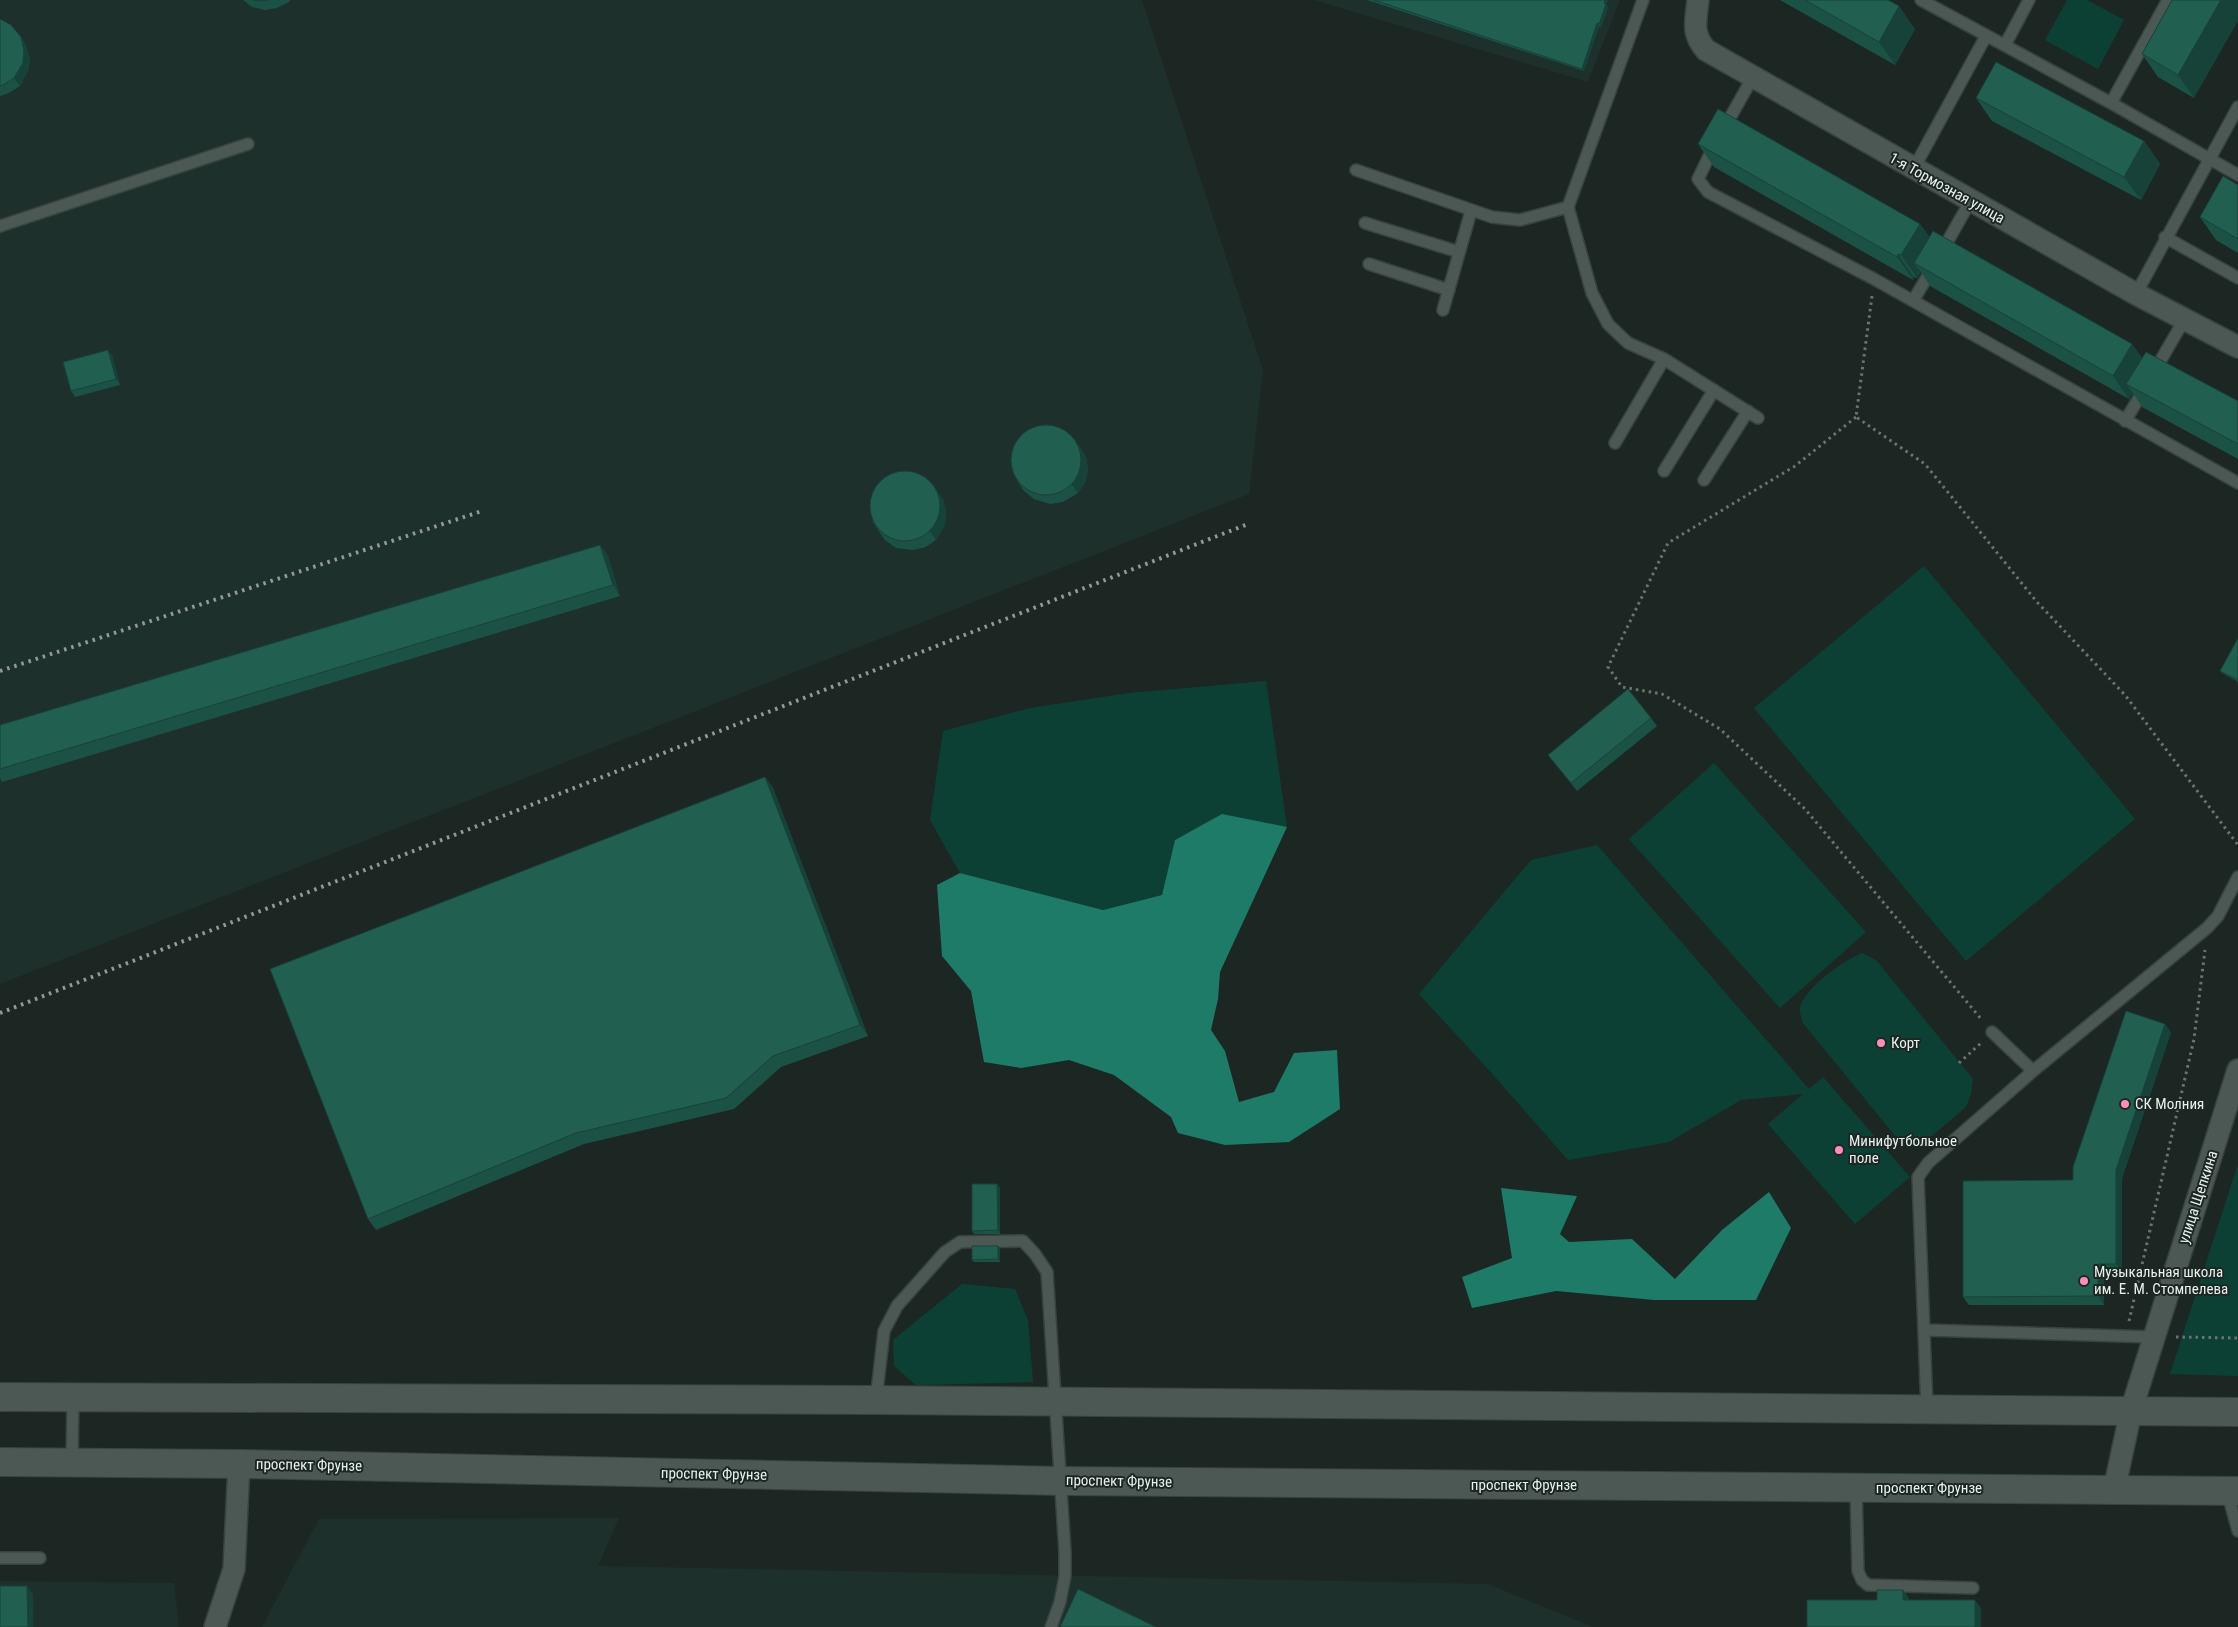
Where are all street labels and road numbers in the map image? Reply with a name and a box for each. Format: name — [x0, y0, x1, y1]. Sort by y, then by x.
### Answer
street label: 1-я Тормозная улица — [1886, 149, 2008, 227]
street label: улица Щепкина — [2174, 1148, 2222, 1246]
street label: проспект Фрунзе — [256, 1455, 362, 1475]
street label: проспект Фрунзе — [661, 1464, 767, 1484]
street label: проспект Фрунзе — [1066, 1471, 1172, 1491]
street label: проспект Фрунзе — [1471, 1476, 1577, 1494]
street label: проспект Фрунзе — [1876, 1479, 1982, 1497]

